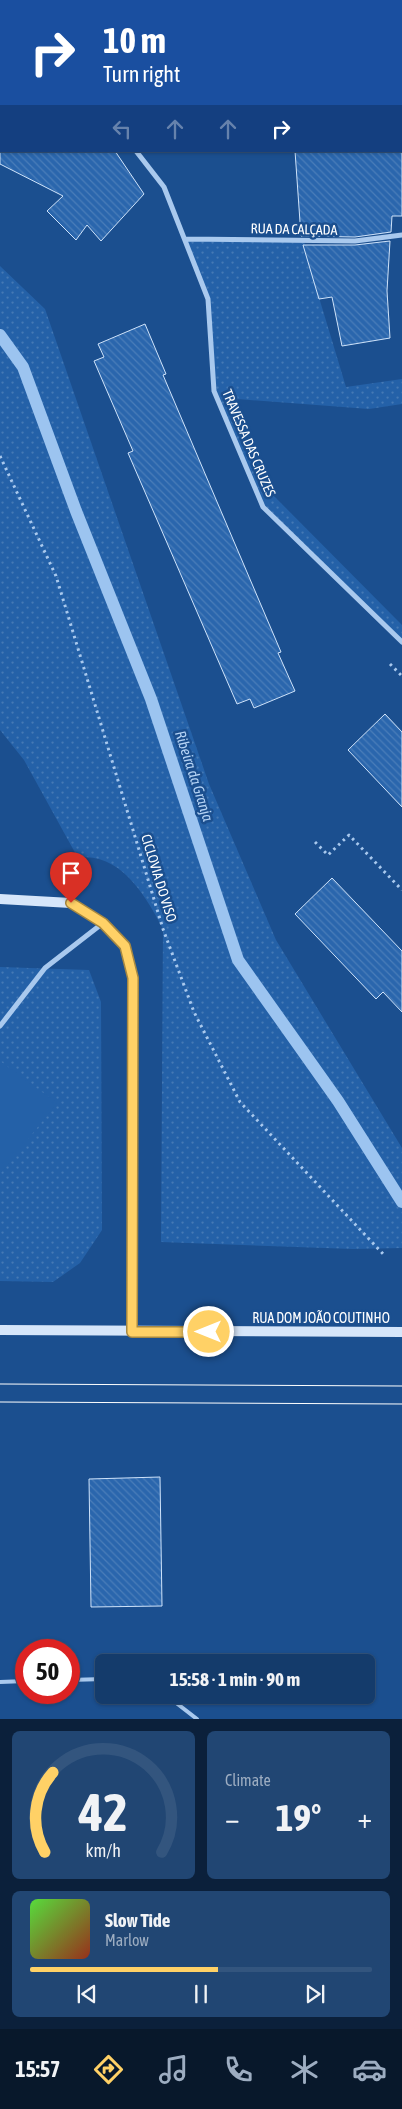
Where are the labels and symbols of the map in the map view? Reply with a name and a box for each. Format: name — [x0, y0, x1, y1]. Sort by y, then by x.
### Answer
street label: RUA DA CALÇADA — [250, 220, 338, 238]
street label: TRAVESSA DAS CRUZES — [219, 387, 279, 499]
water label: Ribeira da Granja — [172, 728, 217, 823]
street label: CICLOVIA DO VISO — [138, 832, 180, 924]
pin — [50, 852, 92, 903]
position arrow — [182, 1305, 234, 1357]
street label: RUA DOM JOÃO COUTINHO — [252, 1310, 390, 1326]
speed limit sign: 50 — [15, 1639, 80, 1704]

